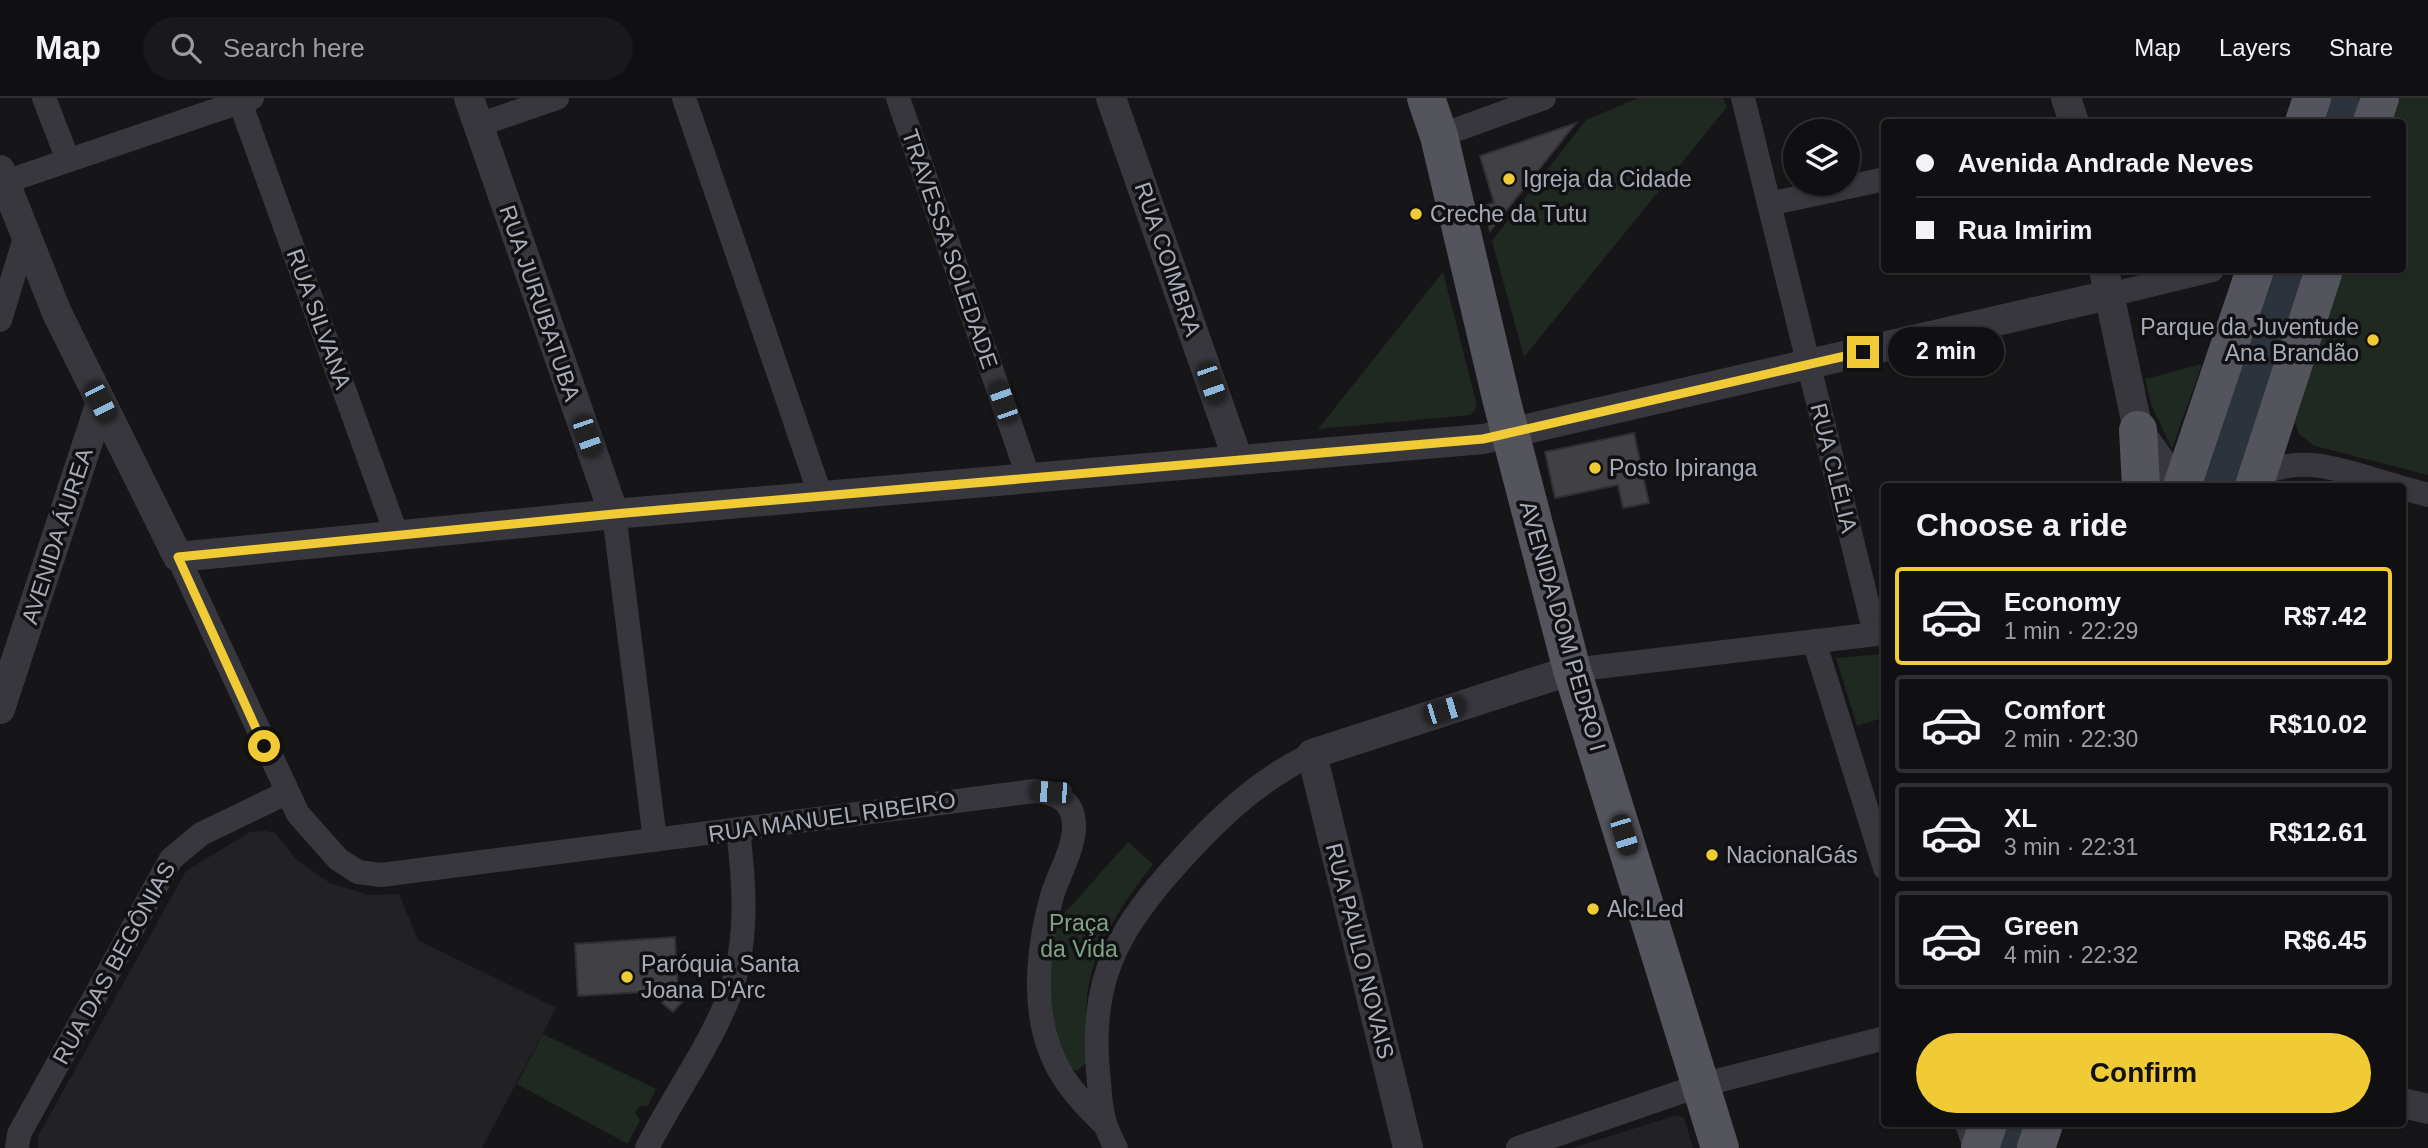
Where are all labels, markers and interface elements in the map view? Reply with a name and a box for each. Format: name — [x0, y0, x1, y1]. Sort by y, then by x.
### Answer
search box — [143, 17, 633, 80]
text: Map — [35, 29, 101, 66]
icon: search — [167, 29, 205, 67]
text: Search here — [223, 33, 365, 63]
text: Map — [2134, 34, 2181, 61]
text: Layers — [2219, 34, 2291, 61]
text: Share — [2329, 34, 2393, 61]
map controls — [1783, 119, 1860, 196]
button: layers — [1783, 119, 1860, 196]
street label: TRAVESSA SOLEDADE — [897, 126, 1003, 372]
text: Avenida Andrade Neves — [1958, 148, 2254, 178]
place label: Igreja da Cidade — [1523, 166, 1692, 192]
marker: Igreja da Cidade — [1501, 171, 1517, 187]
street label: RUA COIMBRA — [1129, 179, 1207, 340]
place label: Creche da Tutu — [1430, 201, 1587, 227]
street label: RUA JURUBATUBA — [494, 202, 586, 405]
marker: Creche da Tutu — [1408, 206, 1424, 222]
text: Rua Imirim — [1958, 215, 2092, 245]
street label: RUA SILVANA — [282, 245, 357, 393]
place label: Parque da Juventude Ana Brandão — [2140, 314, 2359, 366]
callout: 2 min — [1888, 328, 2003, 376]
marker: Parque da Juventude Ana Brandão — [2365, 332, 2381, 348]
route end — [1847, 336, 1879, 368]
text: 2 min — [1916, 338, 1976, 364]
car — [1195, 360, 1228, 406]
car — [82, 379, 119, 425]
car — [987, 379, 1020, 425]
street label: RUA CLÉLIA — [1805, 400, 1863, 536]
car — [571, 413, 604, 459]
street label: AVENIDA ÁUREA — [16, 444, 98, 627]
place label: Posto Ipiranga — [1609, 455, 1758, 481]
marker: Posto Ipiranga — [1587, 460, 1603, 476]
street label: AVENIDA DOM PEDRO I — [1515, 498, 1611, 754]
text: Choose a ride — [1916, 507, 2128, 543]
icon: car — [1920, 585, 1983, 648]
text: Economy — [2004, 587, 2121, 617]
text: R$7.42 — [2283, 601, 2367, 631]
text: 1 min · 22:29 — [2004, 618, 2138, 644]
icon: car — [1920, 693, 1983, 756]
car — [1421, 694, 1468, 726]
text: Comfort — [2004, 695, 2105, 725]
text: R$10.02 — [2269, 709, 2367, 739]
text: 2 min · 22:30 — [2004, 726, 2138, 752]
route start — [248, 730, 280, 762]
car — [1030, 780, 1073, 804]
street label: RUA MANUEL RIBEIRO — [707, 787, 957, 847]
icon: car — [1920, 801, 1983, 864]
text: XL — [2004, 803, 2037, 833]
car — [1608, 812, 1641, 858]
text: R$12.61 — [2269, 817, 2367, 847]
text: 3 min · 22:31 — [2004, 834, 2138, 860]
street label: RUA PAULO NOVAIS — [1321, 840, 1399, 1062]
place label: NacionalGás — [1726, 842, 1858, 868]
marker: NacionalGás — [1704, 847, 1720, 863]
street label: RUA DAS BEGÔNIAS — [47, 857, 181, 1069]
place label: Alc.Led — [1607, 896, 1684, 922]
marker: Alc.Led — [1585, 901, 1601, 917]
icon: car — [1920, 909, 1983, 972]
park label: Praça da Vida — [1040, 910, 1118, 962]
text: Green — [2004, 911, 2079, 941]
text: R$6.45 — [2283, 925, 2367, 955]
text: 4 min · 22:32 — [2004, 942, 2138, 968]
place label: Paróquia Santa Joana D'Arc — [641, 951, 800, 1003]
marker: Paróquia Santa Joana D'Arc — [619, 969, 635, 985]
button: Confirm — [1916, 1033, 2371, 1113]

